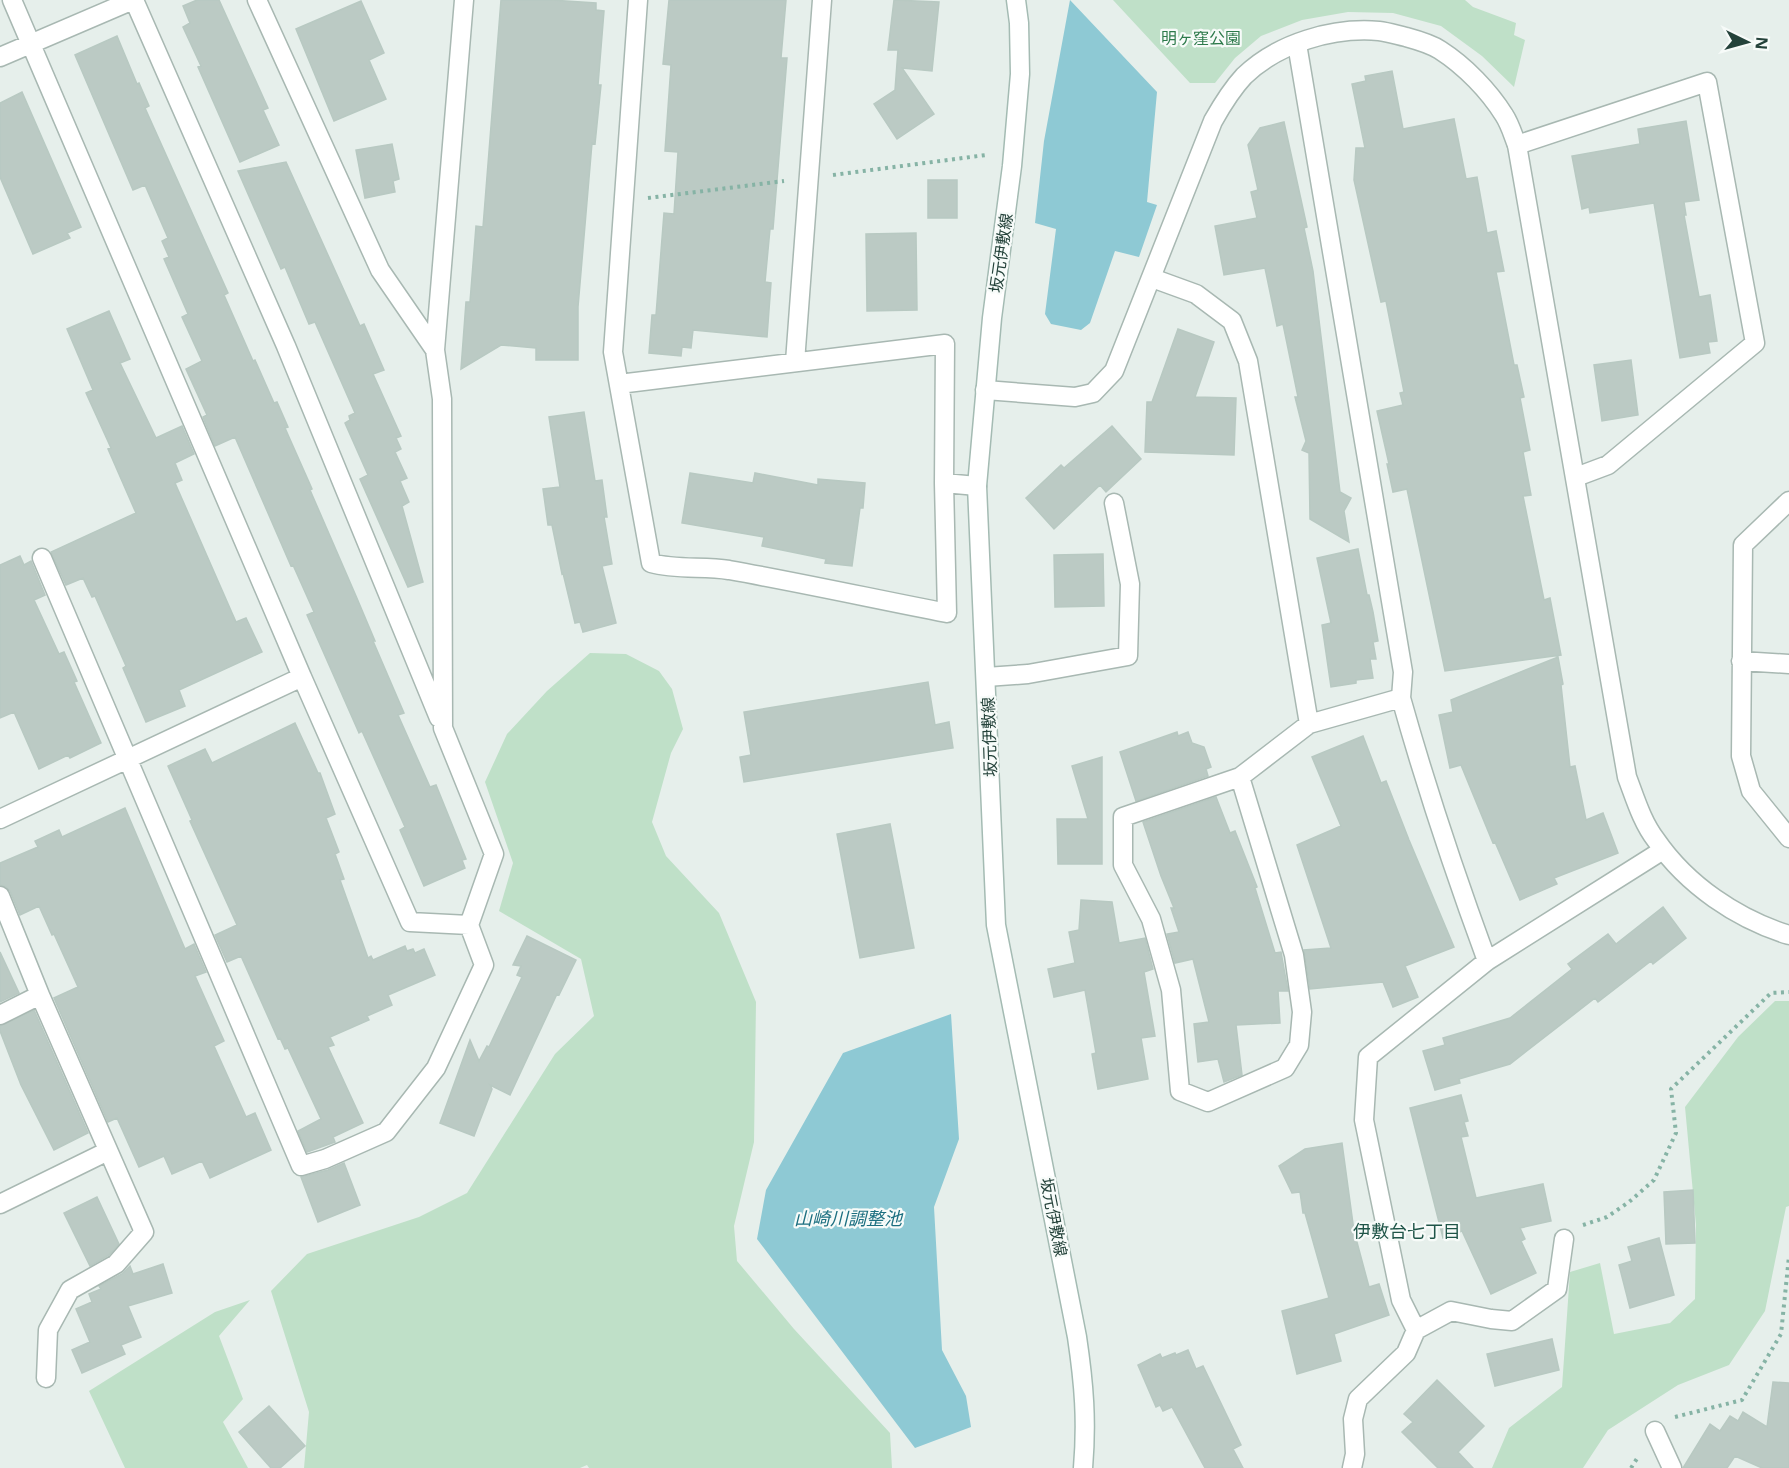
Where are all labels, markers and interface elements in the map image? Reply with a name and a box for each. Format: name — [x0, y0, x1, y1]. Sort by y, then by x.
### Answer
north arrow — [1717, 12, 1777, 72]
park label: 明ヶ窪公園 — [1161, 27, 1241, 49]
text: N — [1750, 36, 1773, 51]
street label: 坂元伊敷線 — [985, 212, 1017, 294]
street label: 坂元伊敷線 — [977, 697, 1001, 777]
street label: 坂元伊敷線 — [1036, 1176, 1072, 1258]
water label: 山崎川調整池 — [794, 1206, 904, 1230]
district label: 伊敷台七丁目 — [1353, 1219, 1461, 1243]

